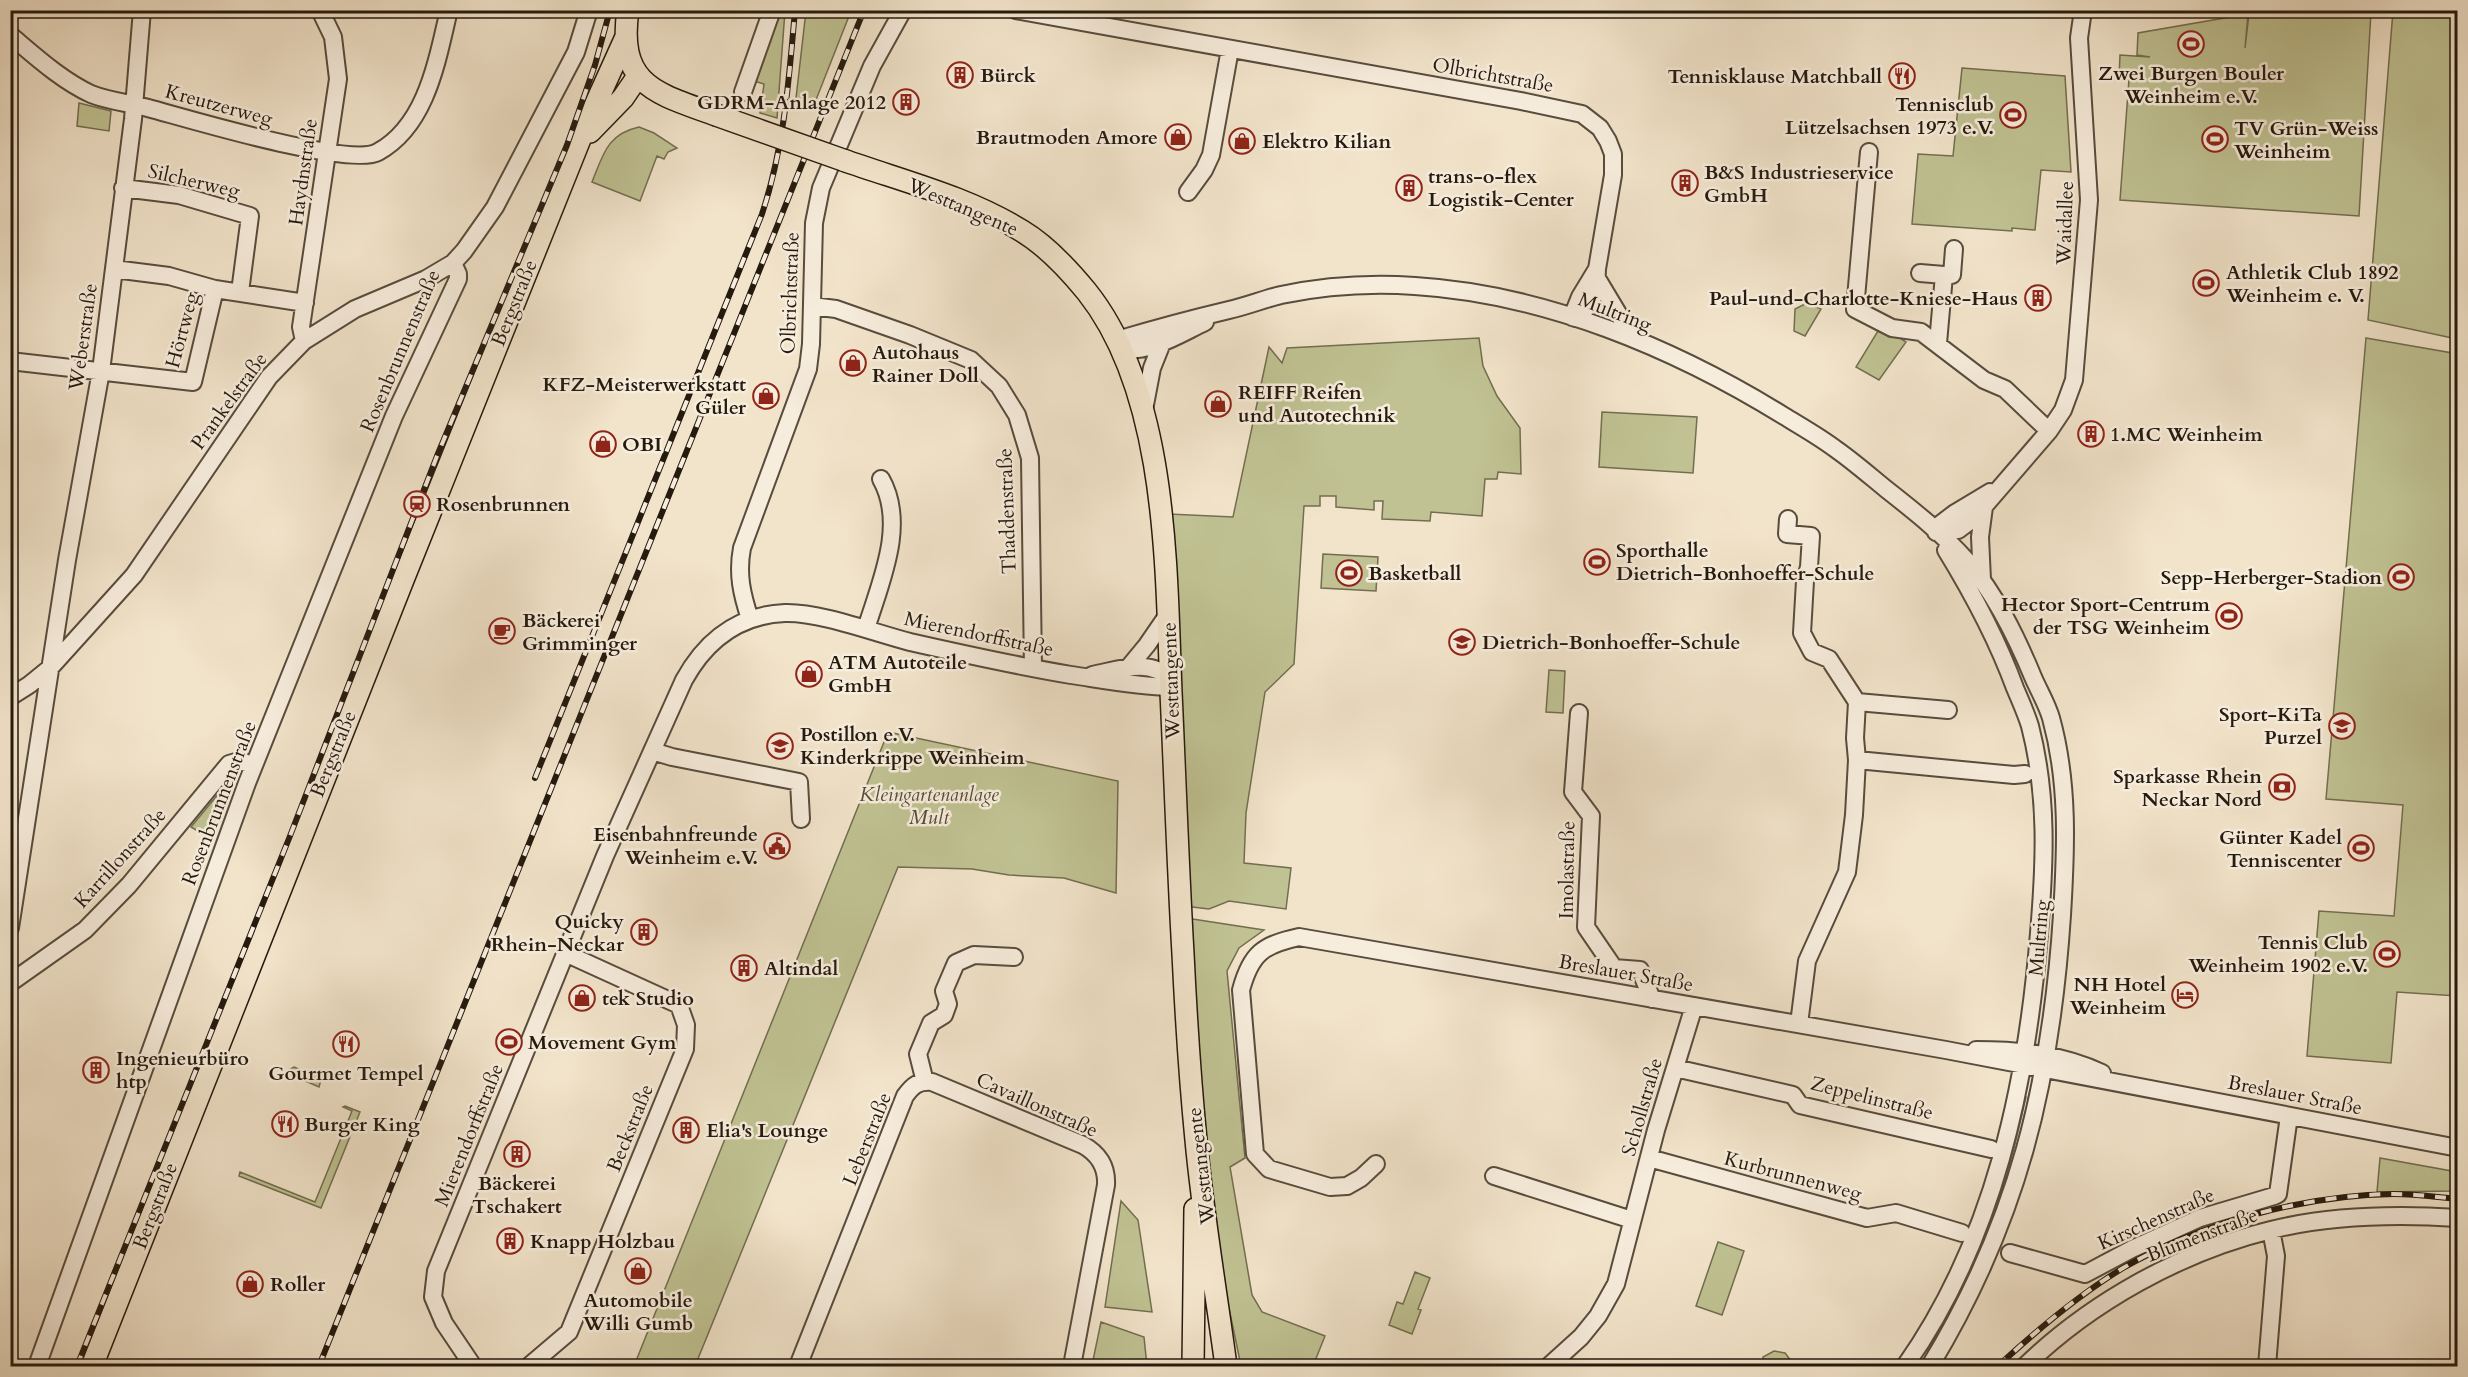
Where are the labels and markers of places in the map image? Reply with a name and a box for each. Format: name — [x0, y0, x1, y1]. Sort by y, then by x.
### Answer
sports icon: Zwei Burgen Bouler Weinheim e.V. — [2176, 29, 2206, 59]
building icon: Bürck — [945, 60, 975, 90]
place label: Zwei Burgen Bouler Weinheim e.V. — [2098, 60, 2285, 110]
restaurant icon: Tennisklause Matchball — [1887, 61, 1917, 91]
place label: Bürck — [980, 62, 1037, 89]
place label: Tennisklause Matchball — [1667, 63, 1882, 90]
building icon: GDRM-Anlage 2012 — [891, 87, 921, 117]
place label: GDRM-Anlage 2012 — [697, 89, 886, 116]
place label: Tennisclub Lützelsachsen 1973 e.V. — [1785, 91, 1994, 141]
sports icon: Tennisclub Lützelsachsen 1973 e.V. — [1998, 100, 2028, 130]
place label: TV Grün-Weiss Weinheim — [2233, 115, 2378, 165]
shop icon: Brautmoden Amore — [1163, 122, 1193, 152]
place label: Brautmoden Amore — [976, 124, 1158, 151]
sports icon: TV Grün-Weiss Weinheim — [2200, 124, 2230, 154]
shop icon: Elektro Kilian — [1227, 126, 1257, 156]
place label: Elektro Kilian — [1262, 128, 1392, 155]
place label: B&S Industrieservice GmbH — [1704, 159, 1894, 209]
place label: trans-o-flex Logistik-Center — [1428, 163, 1575, 213]
building icon: B&S Industrieservice GmbH — [1670, 168, 1700, 198]
building icon: trans-o-flex Logistik-Center — [1394, 173, 1424, 203]
place label: Athletik Club 1892 Weinheim e. V. — [2225, 259, 2398, 309]
sports icon: Athletik Club 1892 Weinheim e. V. — [2191, 268, 2221, 298]
building icon: Paul-und-Charlotte-Kniese-Haus — [2023, 283, 2053, 313]
place label: Paul-und-Charlotte-Kniese-Haus — [1709, 285, 2018, 312]
place label: Autohaus Rainer Doll — [872, 339, 979, 389]
shop icon: Autohaus Rainer Doll — [838, 348, 868, 378]
place label: KFZ-Meisterwerkstatt Güler — [542, 371, 747, 421]
place label: REIFF Reifen und Autotechnik — [1238, 379, 1396, 429]
shop icon: KFZ-Meisterwerkstatt Güler — [751, 381, 781, 411]
shop icon: REIFF Reifen und Autotechnik — [1203, 389, 1233, 419]
building icon: 1.MC Weinheim — [2076, 419, 2106, 449]
place label: 1.MC Weinheim — [2110, 421, 2263, 448]
shop icon: OBI — [588, 429, 618, 459]
place label: OBI — [622, 431, 662, 458]
station icon: Rosenbrunnen — [402, 489, 432, 519]
place label: Rosenbrunnen — [436, 491, 570, 518]
place label: Sporthalle Dietrich-Bonhoeffer-Schule — [1616, 537, 1874, 587]
sports icon: Sporthalle Dietrich-Bonhoeffer-Schule — [1582, 547, 1612, 577]
sports icon: Basketball — [1334, 558, 1364, 588]
place label: Basketball — [1368, 560, 1461, 587]
sports icon: Sepp-Herberger-Stadion — [2386, 562, 2416, 592]
place label: Sepp-Herberger-Stadion — [2161, 564, 2382, 591]
place label: Hector Sport-Centrum der TSG Weinheim — [2001, 591, 2211, 641]
sports icon: Hector Sport-Centrum der TSG Weinheim — [2214, 601, 2244, 631]
place label: Bäckerei Grimminger — [522, 607, 638, 657]
cafe icon: Bäckerei Grimminger — [487, 616, 517, 646]
school or university icon: Dietrich-Bonhoeffer-Schule — [1447, 627, 1477, 657]
place label: Dietrich-Bonhoeffer-Schule — [1482, 629, 1740, 656]
place label: ATM Autoteile GmbH — [828, 649, 967, 699]
shop icon: ATM Autoteile GmbH — [794, 659, 824, 689]
place label: Sport-KiTa Purzel — [2219, 701, 2322, 751]
school or university icon: Sport-KiTa Purzel — [2327, 711, 2357, 741]
place label: Postillon e.V. Kinderkrippe Weinheim — [800, 721, 1025, 771]
school or university icon: Postillon e.V. Kinderkrippe Weinheim — [765, 731, 795, 761]
place label: Sparkasse Rhein Neckar Nord — [2113, 763, 2263, 813]
bank icon: Sparkasse Rhein Neckar Nord — [2267, 772, 2297, 802]
place label: Eisenbahnfreunde Weinheim e.V. — [593, 821, 758, 871]
place label: Günter Kadel Tenniscenter — [2219, 824, 2343, 874]
public building icon: Eisenbahnfreunde Weinheim e.V. — [762, 831, 792, 861]
sports icon: Günter Kadel Tenniscenter — [2346, 833, 2376, 863]
place label: Quicky Rhein-Neckar — [491, 908, 625, 958]
building icon: Quicky Rhein-Neckar — [629, 917, 659, 947]
place label: Tennis Club Weinheim 1902 e.V. — [2187, 929, 2368, 979]
sports icon: Tennis Club Weinheim 1902 e.V. — [2372, 939, 2402, 969]
building icon: Altindal — [729, 953, 759, 983]
place label: Altindal — [764, 955, 838, 982]
place label: NH Hotel Weinheim — [2069, 971, 2167, 1021]
hotel icon: NH Hotel Weinheim — [2170, 980, 2200, 1010]
shop icon: tek Studio — [567, 983, 597, 1013]
place label: tek Studio — [602, 985, 694, 1012]
sports icon: Movement Gym — [494, 1027, 524, 1057]
restaurant icon: Gourmet Tempel — [331, 1029, 361, 1059]
place label: Movement Gym — [528, 1029, 677, 1056]
place label: Ingenieurbüro htp — [116, 1045, 249, 1095]
building icon: Ingenieurbüro htp — [81, 1055, 111, 1085]
place label: Gourmet Tempel — [268, 1060, 424, 1087]
restaurant icon: Burger King — [270, 1109, 300, 1139]
place label: Burger King — [304, 1111, 420, 1138]
building icon: Elia's Lounge — [671, 1115, 701, 1145]
place label: Elia's Lounge — [706, 1117, 828, 1144]
building icon: Bäckerei Tschakert — [502, 1139, 532, 1169]
place label: Bäckerei Tschakert — [472, 1170, 562, 1220]
building icon: Knapp Holzbau — [495, 1226, 525, 1256]
place label: Knapp Holzbau — [530, 1228, 675, 1255]
shop icon: Automobile Willi Gumb — [623, 1256, 653, 1286]
shop icon: Roller — [235, 1269, 265, 1299]
place label: Roller — [270, 1271, 326, 1298]
place label: Automobile Willi Gumb — [582, 1287, 693, 1337]

